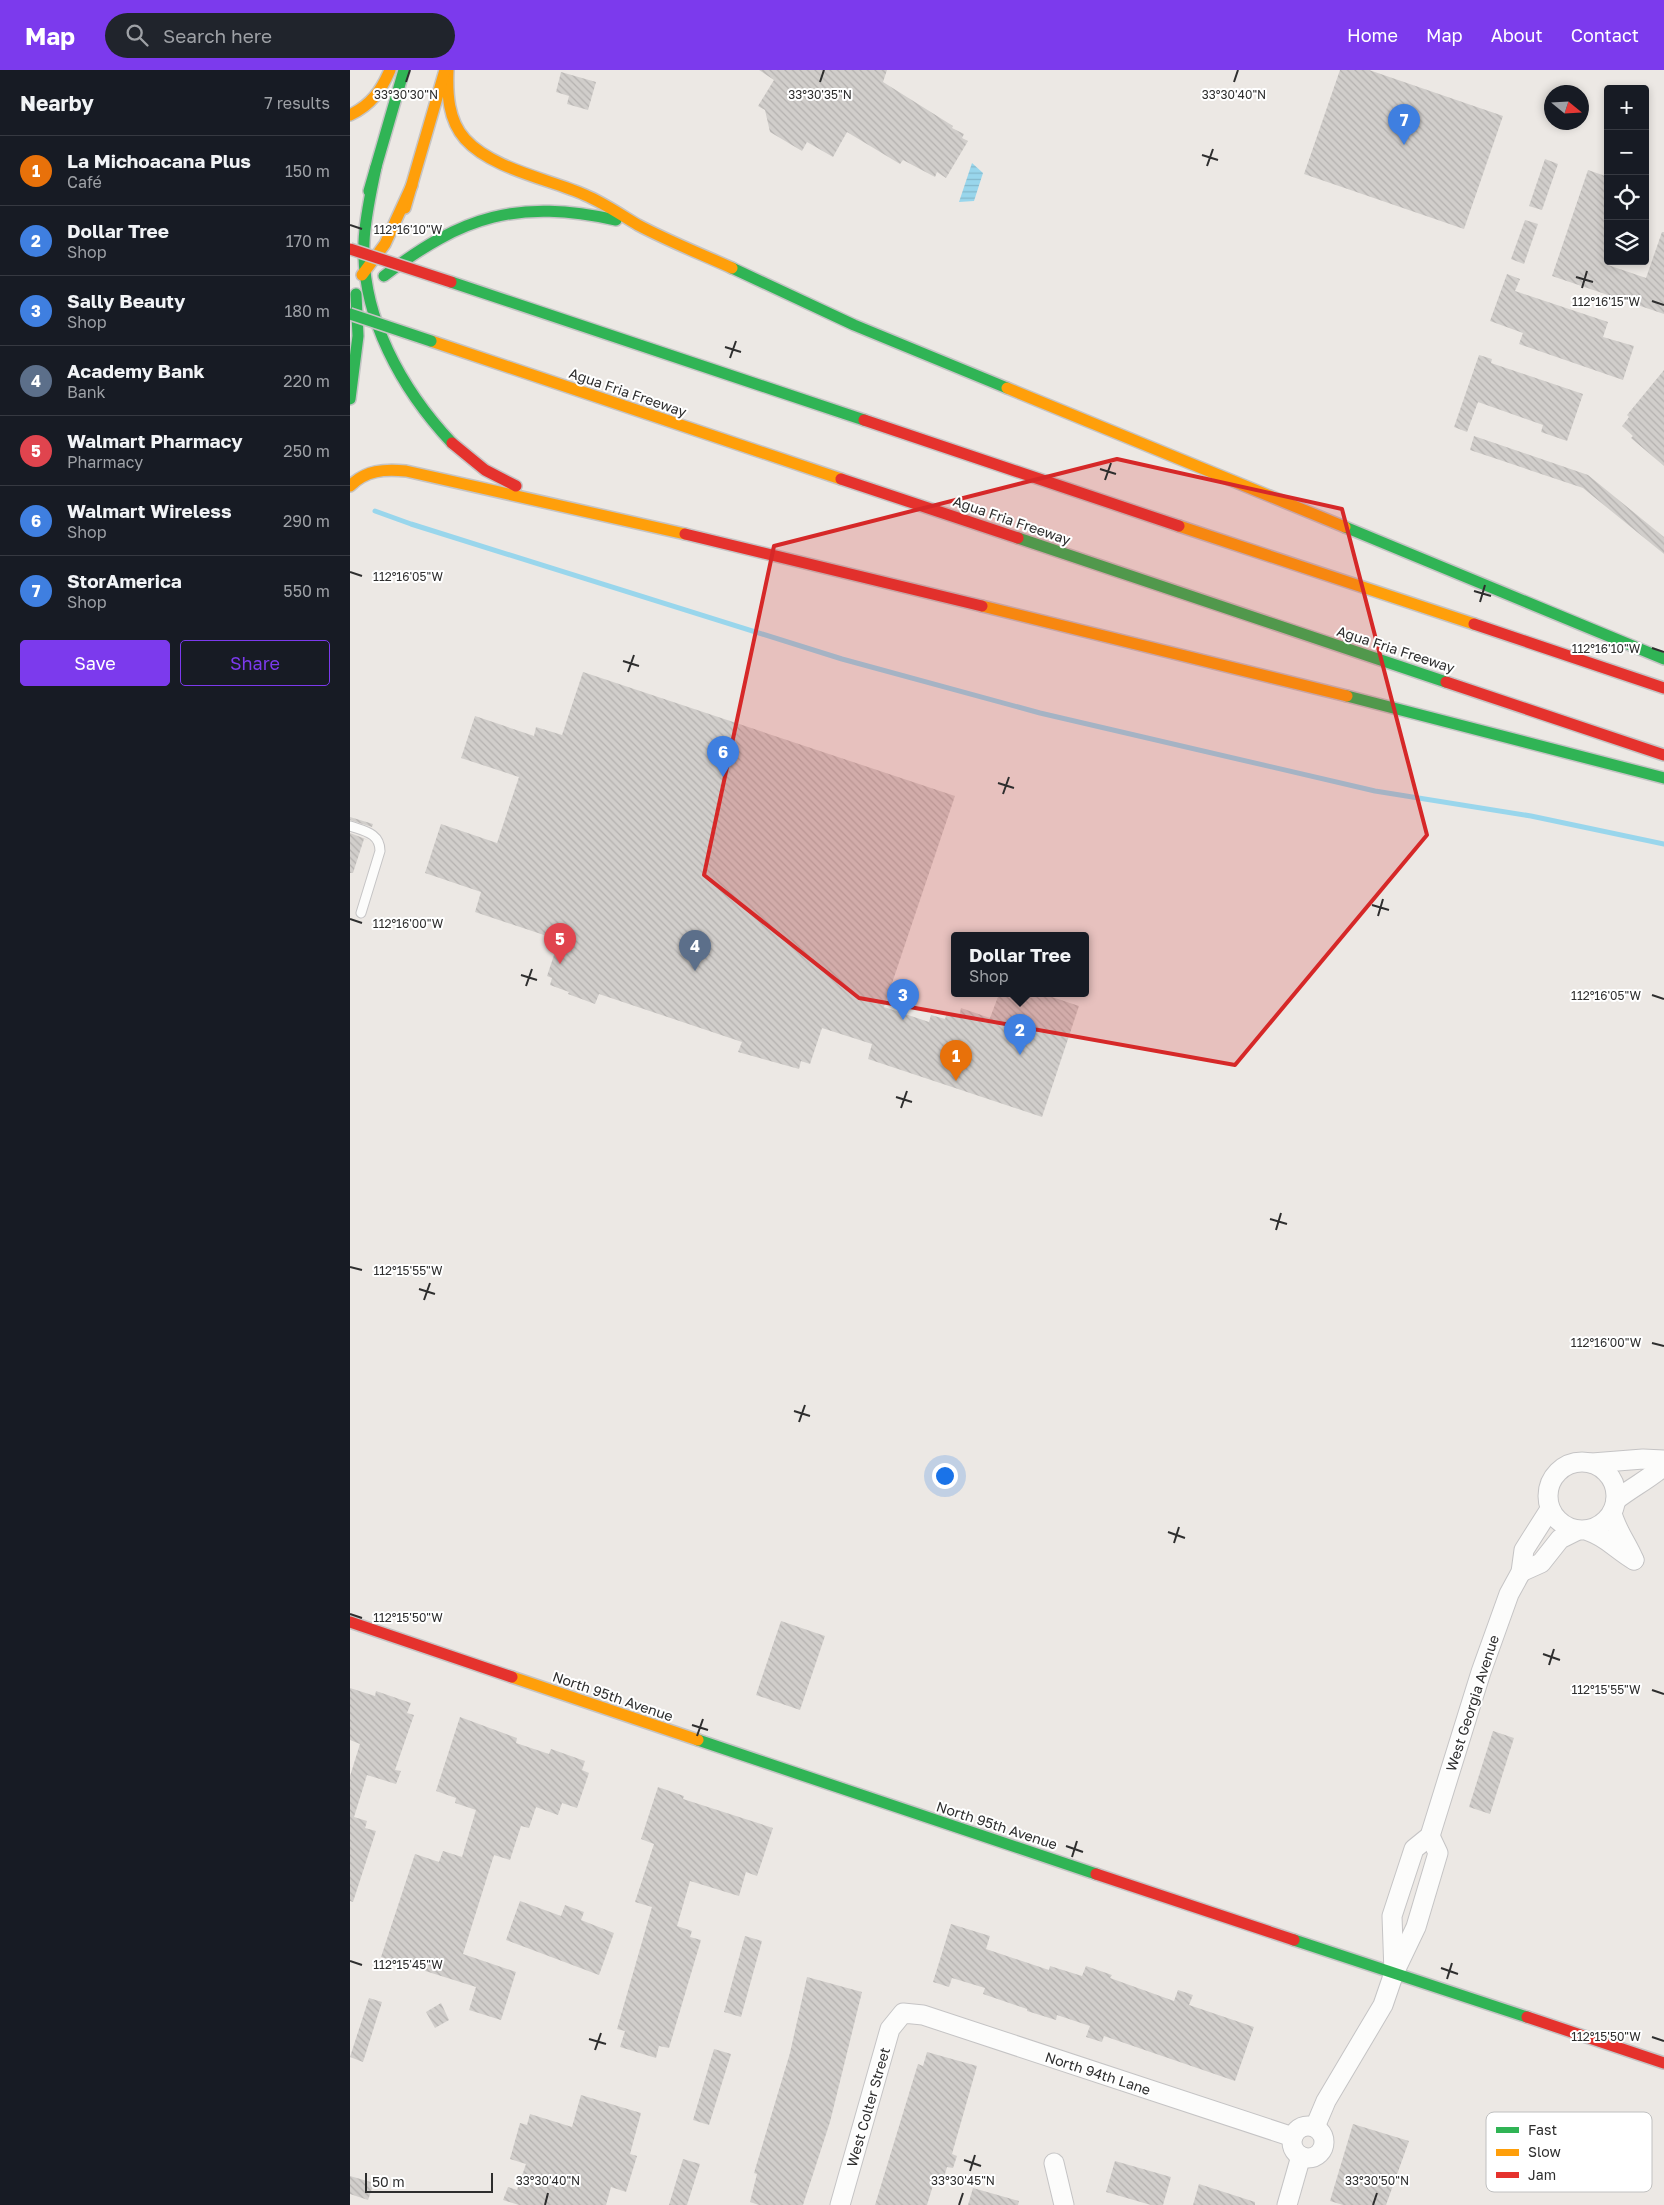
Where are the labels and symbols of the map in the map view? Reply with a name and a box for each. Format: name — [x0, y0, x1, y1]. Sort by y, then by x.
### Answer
north arrow — [1544, 85, 1589, 130]
text: 33°30'30"N — [374, 87, 438, 102]
text: 33°30'35"N — [788, 87, 852, 102]
text: 33°30'40"N — [1202, 87, 1266, 102]
pin: 7 — [1388, 104, 1420, 145]
text: 112°16'10"W — [374, 222, 443, 237]
text: 112°16'15"W — [1572, 294, 1641, 309]
street label: Agua Fria Freeway — [567, 364, 689, 420]
street label: Agua Fria Freeway — [951, 492, 1073, 548]
text: 112°16'05"W — [373, 569, 443, 584]
street label: Agua Fria Freeway — [1335, 622, 1457, 676]
text: 112°16'10"W — [1572, 641, 1641, 656]
pin: 6 — [707, 736, 739, 777]
text: 112°16'00"W — [373, 916, 444, 931]
pin: 5 — [544, 923, 576, 964]
pin: 4 — [679, 930, 711, 971]
pin: 3 — [887, 979, 919, 1020]
text: 112°16'05"W — [1571, 988, 1641, 1003]
pin: 2 — [1004, 1014, 1036, 1055]
pin: 1 — [940, 1040, 972, 1081]
text: 112°15'55"W — [373, 1263, 443, 1278]
text: 112°16'00"W — [1571, 1335, 1642, 1350]
your location — [932, 1463, 958, 1489]
text: 112°15'50"W — [373, 1610, 443, 1625]
street label: West Georgia Avenue — [1442, 1633, 1502, 1773]
street label: North 95th Avenue — [551, 1667, 675, 1725]
text: 112°15'55"W — [1571, 1682, 1641, 1697]
street label: North 95th Avenue — [934, 1797, 1060, 1853]
text: 112°15'45"W — [373, 1957, 443, 1972]
text: 112°15'50"W — [1571, 2029, 1641, 2044]
street label: West Colter Street — [843, 2045, 893, 2169]
street label: North 94th Lane — [1043, 2048, 1153, 2098]
legend — [1486, 2112, 1652, 2192]
text: Fast — [1528, 2121, 1557, 2138]
text: Slow — [1528, 2143, 1561, 2160]
text: Jam — [1528, 2166, 1556, 2183]
scale bar — [365, 2170, 492, 2193]
text: 33°30'40"N — [516, 2173, 580, 2188]
text: 33°30'45"N — [931, 2173, 995, 2188]
text: 33°30'50"N — [1345, 2173, 1409, 2188]

